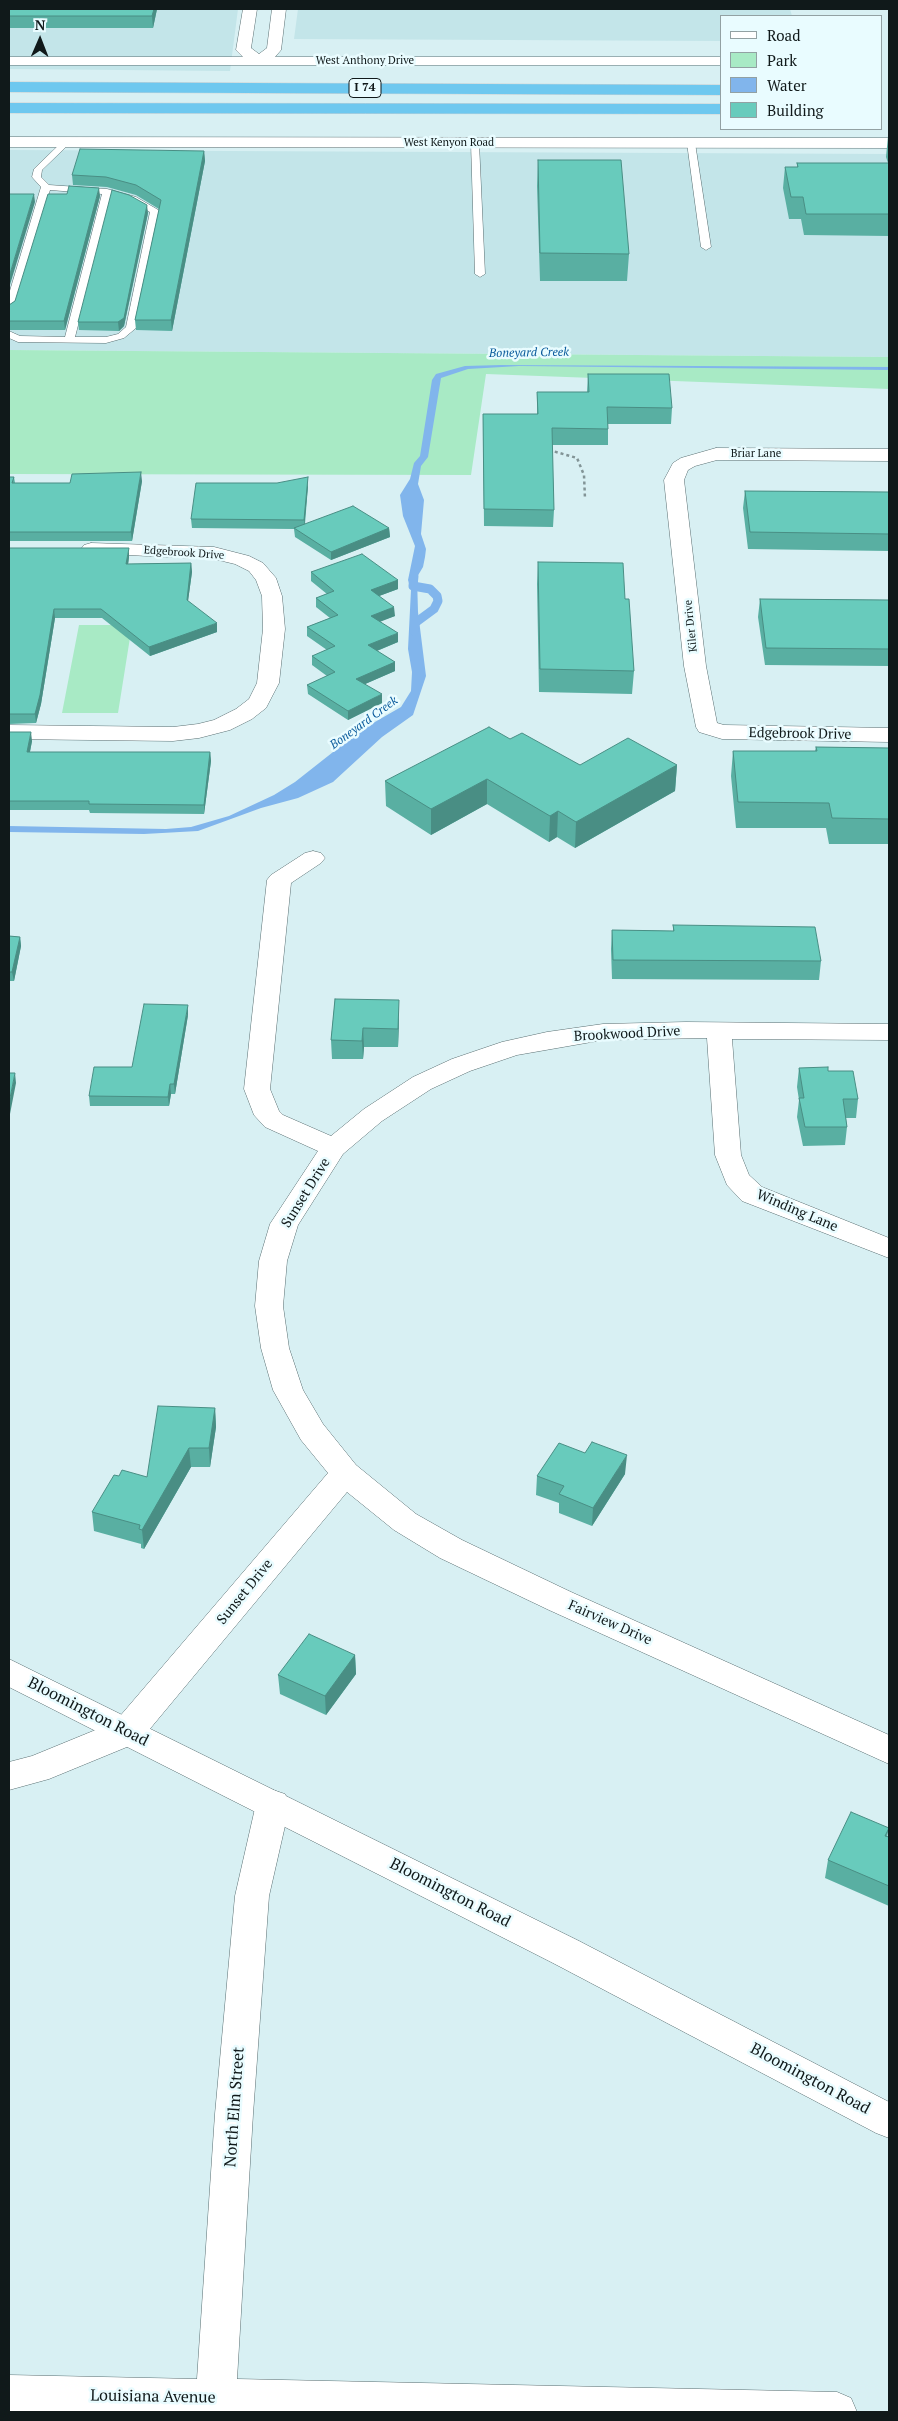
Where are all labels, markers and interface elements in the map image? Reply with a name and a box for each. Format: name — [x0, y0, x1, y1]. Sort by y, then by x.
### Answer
north arrow — [15, 15, 65, 65]
text: N — [35, 15, 46, 34]
legend — [720, 15, 883, 130]
text: Road — [767, 25, 800, 45]
text: Park — [767, 50, 797, 70]
street label: West Anthony Drive — [316, 54, 414, 68]
text: Water — [767, 75, 806, 95]
road number: I 74 — [349, 78, 381, 98]
text: Building — [767, 100, 824, 120]
street label: West Kenyon Road — [404, 136, 494, 150]
water label: Boneyard Creek — [489, 345, 569, 361]
street label: Briar Lane — [731, 447, 781, 461]
street label: Edgebrook Drive — [143, 544, 225, 562]
street label: Kiler Drive — [682, 599, 700, 653]
water label: Boneyard Creek — [327, 694, 401, 752]
street label: Edgebrook Drive — [748, 725, 852, 743]
street label: Brookwood Drive — [573, 1023, 681, 1045]
street label: Sunset Drive — [278, 1155, 334, 1231]
street label: Winding Lane — [754, 1186, 840, 1236]
street label: Sunset Drive — [214, 1556, 276, 1628]
street label: Fairview Drive — [566, 1597, 654, 1649]
street label: Bloomington Road — [24, 1673, 152, 1751]
street label: Bloomington Road — [386, 1854, 514, 1932]
street label: Bloomington Road — [747, 2039, 873, 2119]
street label: North Elm Street — [221, 2046, 249, 2168]
street label: Louisiana Avenue — [90, 2386, 216, 2408]

